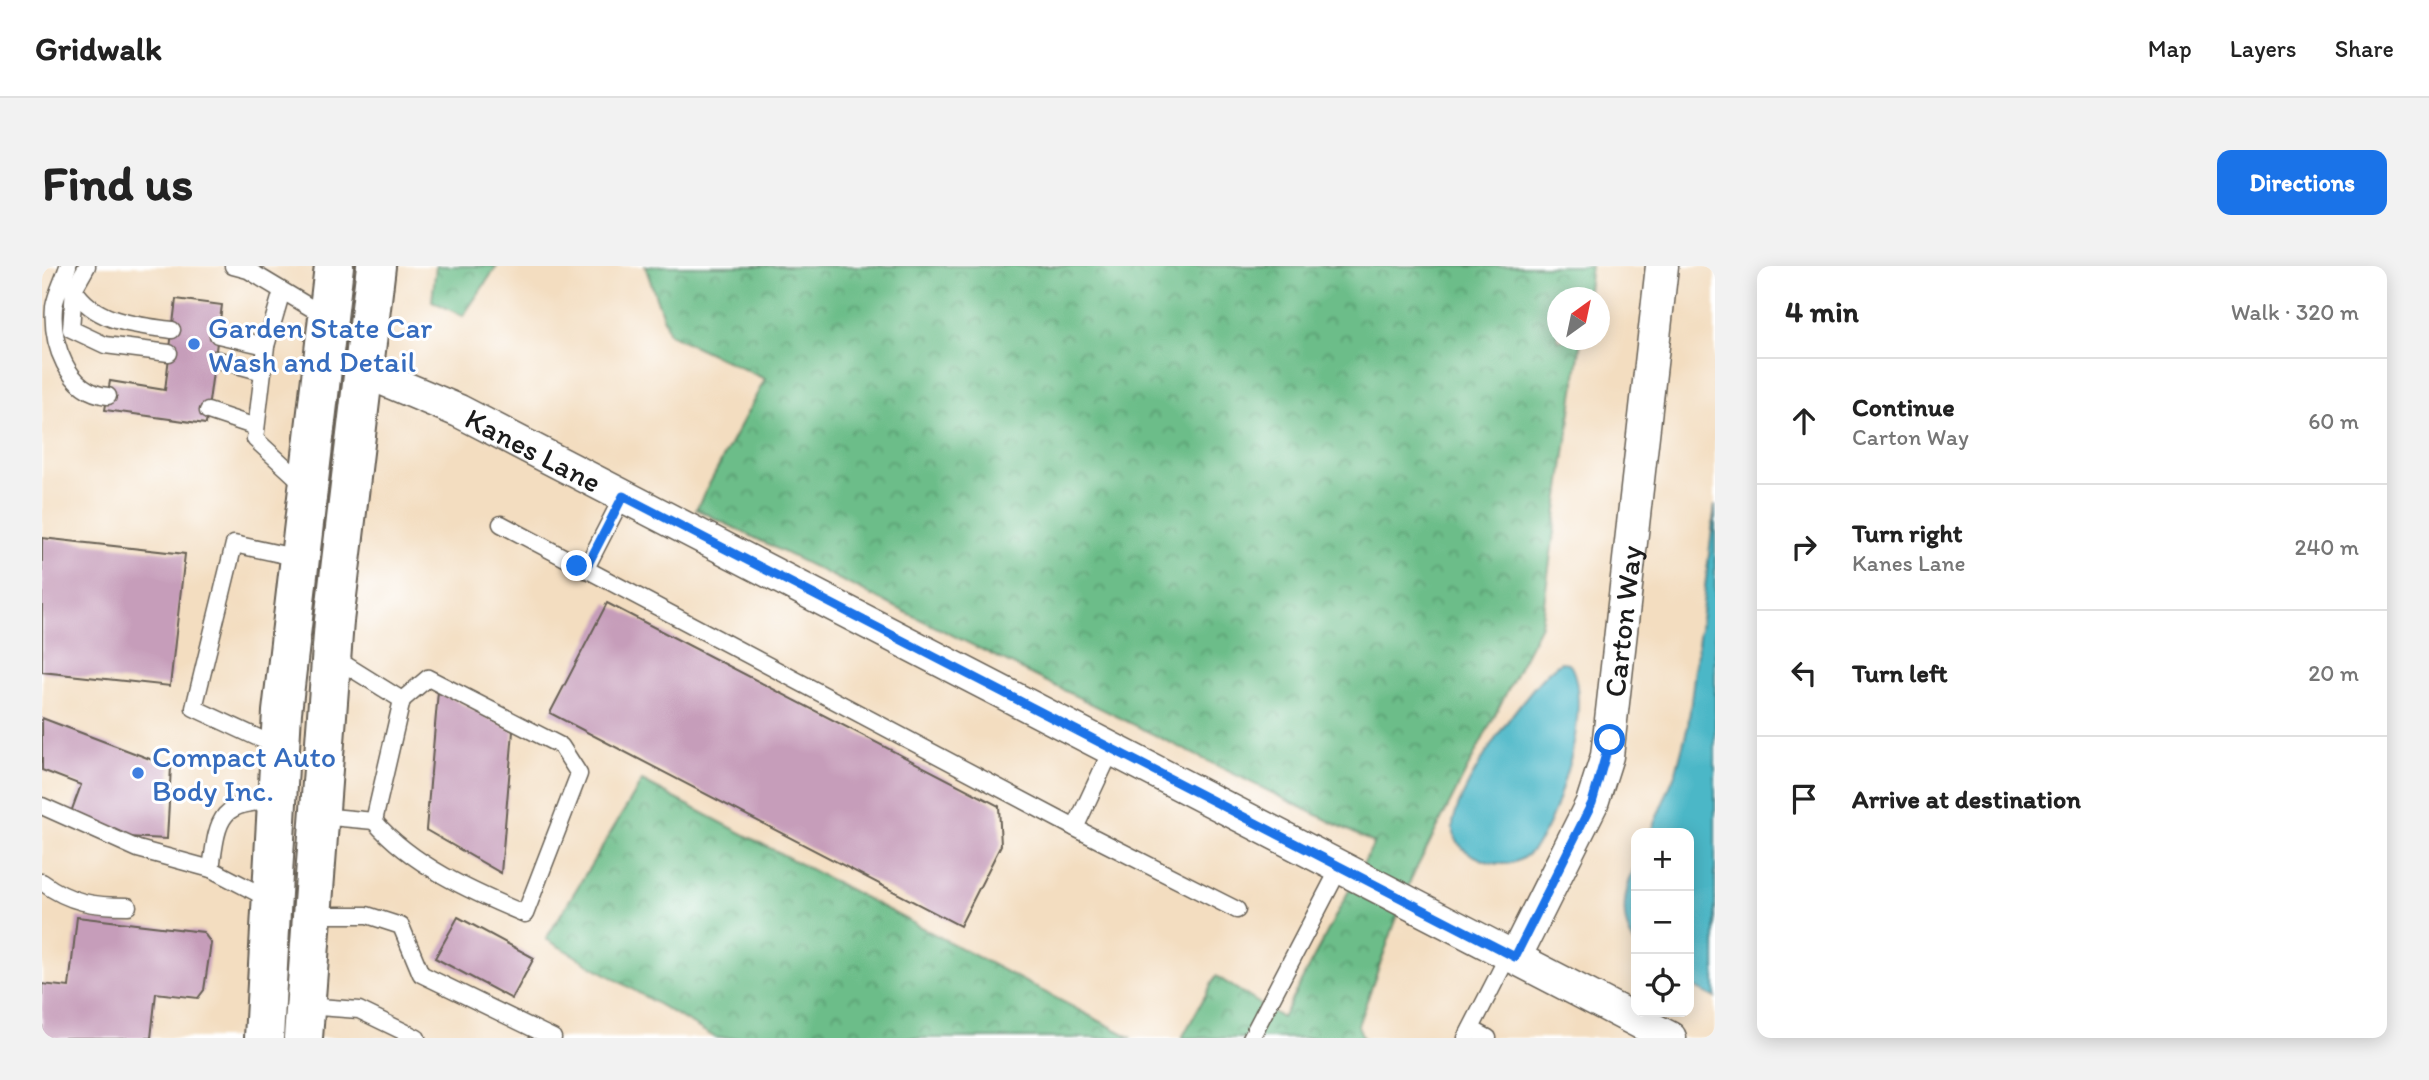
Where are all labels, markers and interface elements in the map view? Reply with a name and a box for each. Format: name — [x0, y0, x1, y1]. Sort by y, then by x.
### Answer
text: Gridwalk — [35, 29, 162, 68]
text: Map — [2148, 34, 2192, 63]
text: Layers — [2230, 34, 2297, 63]
text: Share — [2335, 34, 2394, 63]
button: Directions — [2217, 150, 2387, 215]
text: Find us — [42, 153, 193, 212]
north arrow — [1547, 287, 1610, 350]
text: 4 min — [1785, 293, 1859, 330]
text: Walk · 320 m — [2231, 298, 2359, 326]
place label: Garden State Car Wash and Detail — [208, 309, 432, 380]
marker: Garden State Car Wash and Detail — [186, 336, 202, 352]
text: Continue — [1852, 391, 1955, 423]
street label: Kanes Lane — [459, 399, 608, 500]
icon: ahead — [1785, 402, 1823, 440]
text: 60 m — [2308, 407, 2359, 435]
text: Carton Way — [1852, 423, 1969, 451]
text: Turn right — [1852, 517, 1963, 549]
icon: right — [1785, 528, 1823, 566]
text: 240 m — [2294, 533, 2359, 561]
street label: Carton Way — [1595, 544, 1649, 699]
text: Kanes Lane — [1852, 549, 1966, 577]
route end — [561, 550, 592, 581]
icon: left — [1785, 654, 1823, 692]
text: Turn left — [1852, 657, 1948, 689]
text: 20 m — [2308, 659, 2359, 687]
route start — [1594, 724, 1625, 755]
place label: Compact Auto Body Inc. — [152, 738, 336, 809]
marker: Compact Auto Body Inc. — [130, 765, 146, 781]
icon: arrive — [1785, 780, 1823, 818]
text: Arrive at destination — [1852, 783, 2081, 815]
map controls — [1631, 828, 1694, 1017]
button: + — [1631, 828, 1694, 891]
button: − — [1631, 891, 1694, 954]
button: locate — [1631, 954, 1694, 1017]

